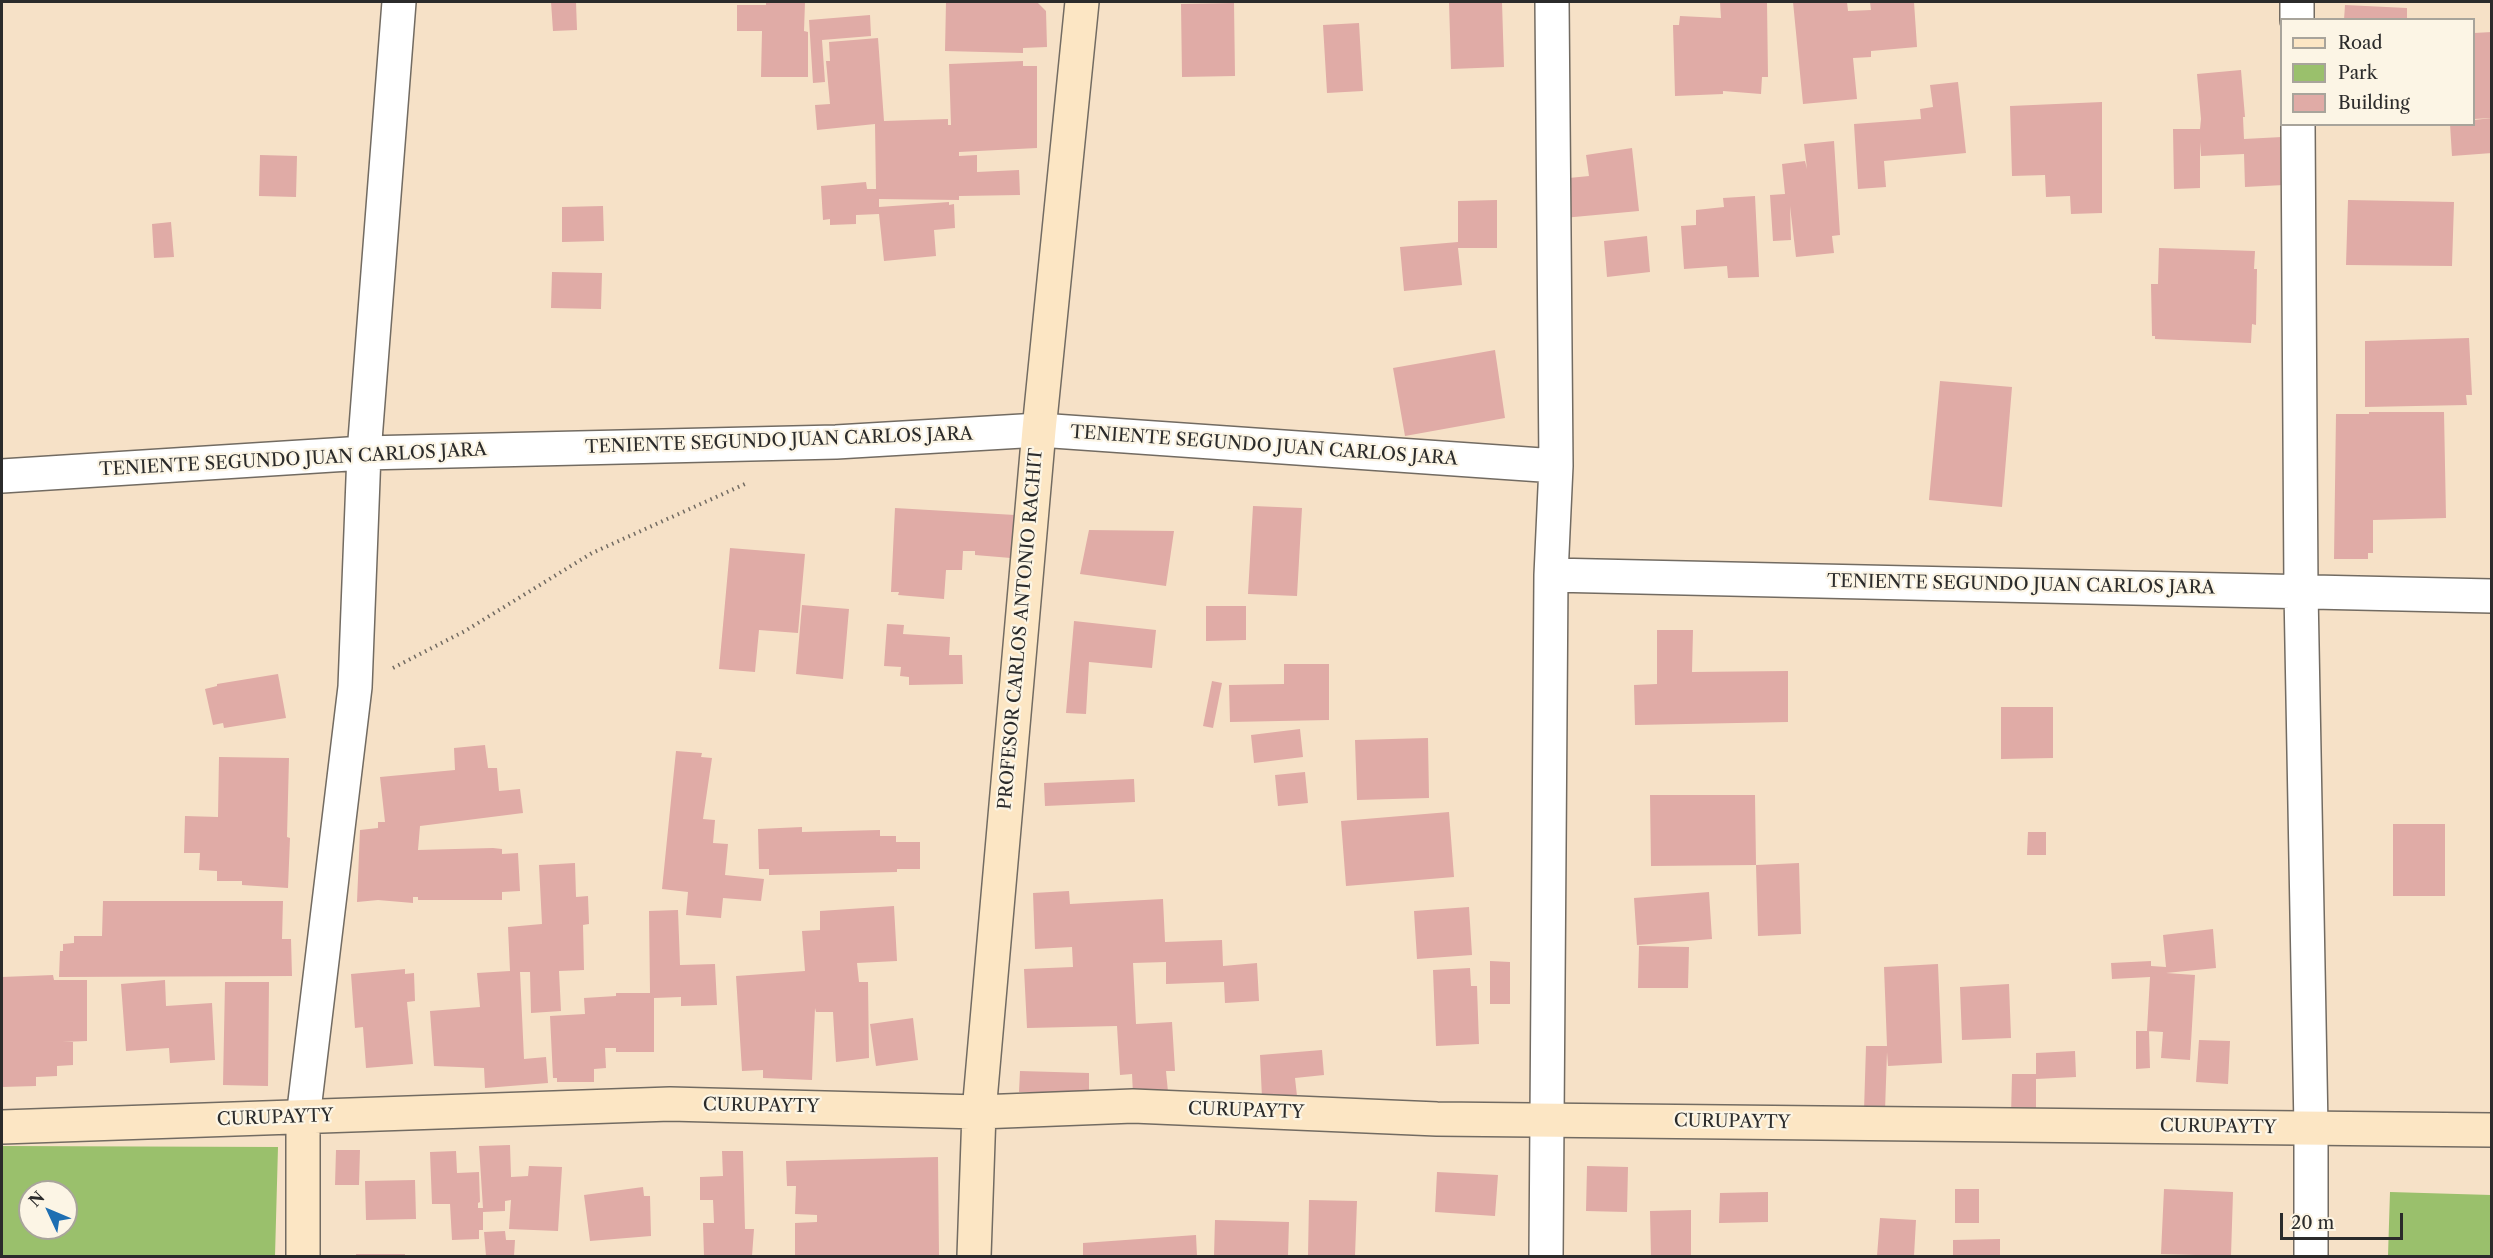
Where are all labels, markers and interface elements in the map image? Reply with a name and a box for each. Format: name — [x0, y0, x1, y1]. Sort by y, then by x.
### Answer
legend — [2280, 18, 2475, 126]
text: Road — [2338, 32, 2383, 54]
text: Park — [2338, 62, 2377, 84]
text: Building — [2338, 92, 2410, 114]
street label: TENIENTE SEGUNDO JUAN CARLOS JARA — [1070, 422, 1458, 470]
street label: TENIENTE SEGUNDO JUAN CARLOS JARA — [585, 423, 973, 459]
street label: TENIENTE SEGUNDO JUAN CARLOS JARA — [99, 439, 487, 481]
street label: PROFESOR CARLOS ANTONIO RACHIT — [994, 447, 1048, 811]
street label: TENIENTE SEGUNDO JUAN CARLOS JARA — [1827, 571, 2215, 599]
street label: CURUPAYTY — [703, 1094, 819, 1118]
street label: CURUPAYTY — [1187, 1098, 1305, 1124]
street label: CURUPAYTY — [216, 1105, 334, 1131]
street label: CURUPAYTY — [1674, 1110, 1790, 1134]
street label: CURUPAYTY — [2160, 1115, 2276, 1139]
north arrow — [18, 1180, 78, 1240]
text: N — [24, 1187, 49, 1211]
scale bar — [2283, 1201, 2406, 1239]
text: 20 m — [2291, 1212, 2334, 1234]

